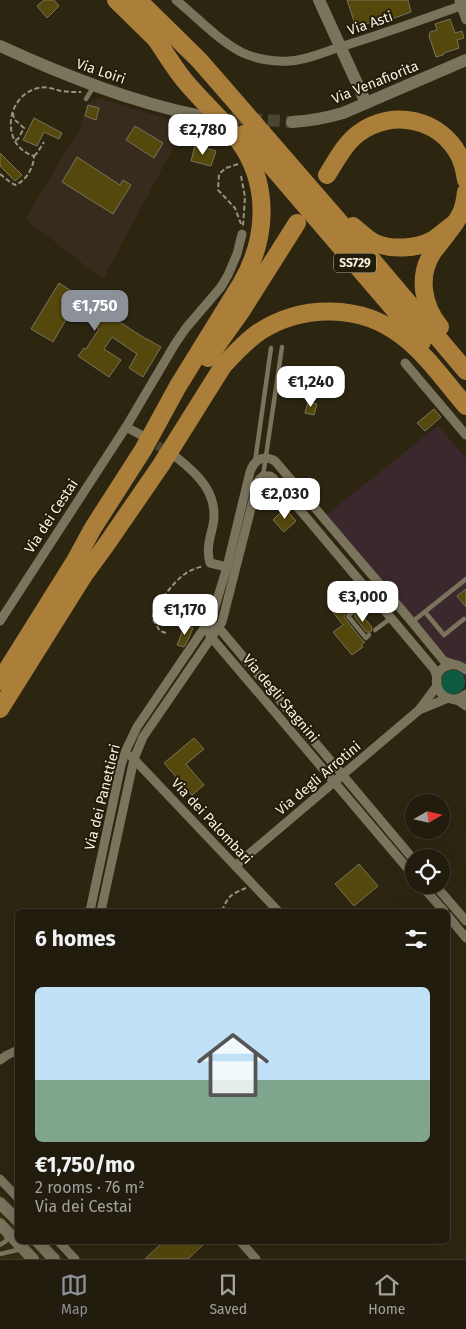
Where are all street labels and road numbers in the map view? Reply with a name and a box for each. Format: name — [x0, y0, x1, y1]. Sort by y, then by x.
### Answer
street label: Via Asti — [345, 8, 395, 39]
street label: Via Loiri — [74, 55, 128, 88]
street label: Via Venafiorita — [329, 57, 421, 108]
road number: SS729 — [334, 254, 376, 272]
street label: Via dei Cestai — [21, 476, 82, 557]
street label: Via degli Stagnini — [239, 651, 322, 746]
street label: Via degli Arrotini — [272, 738, 364, 819]
street label: Via dei Panettieri — [81, 742, 124, 852]
street label: Via dei Palombari — [168, 775, 256, 868]

